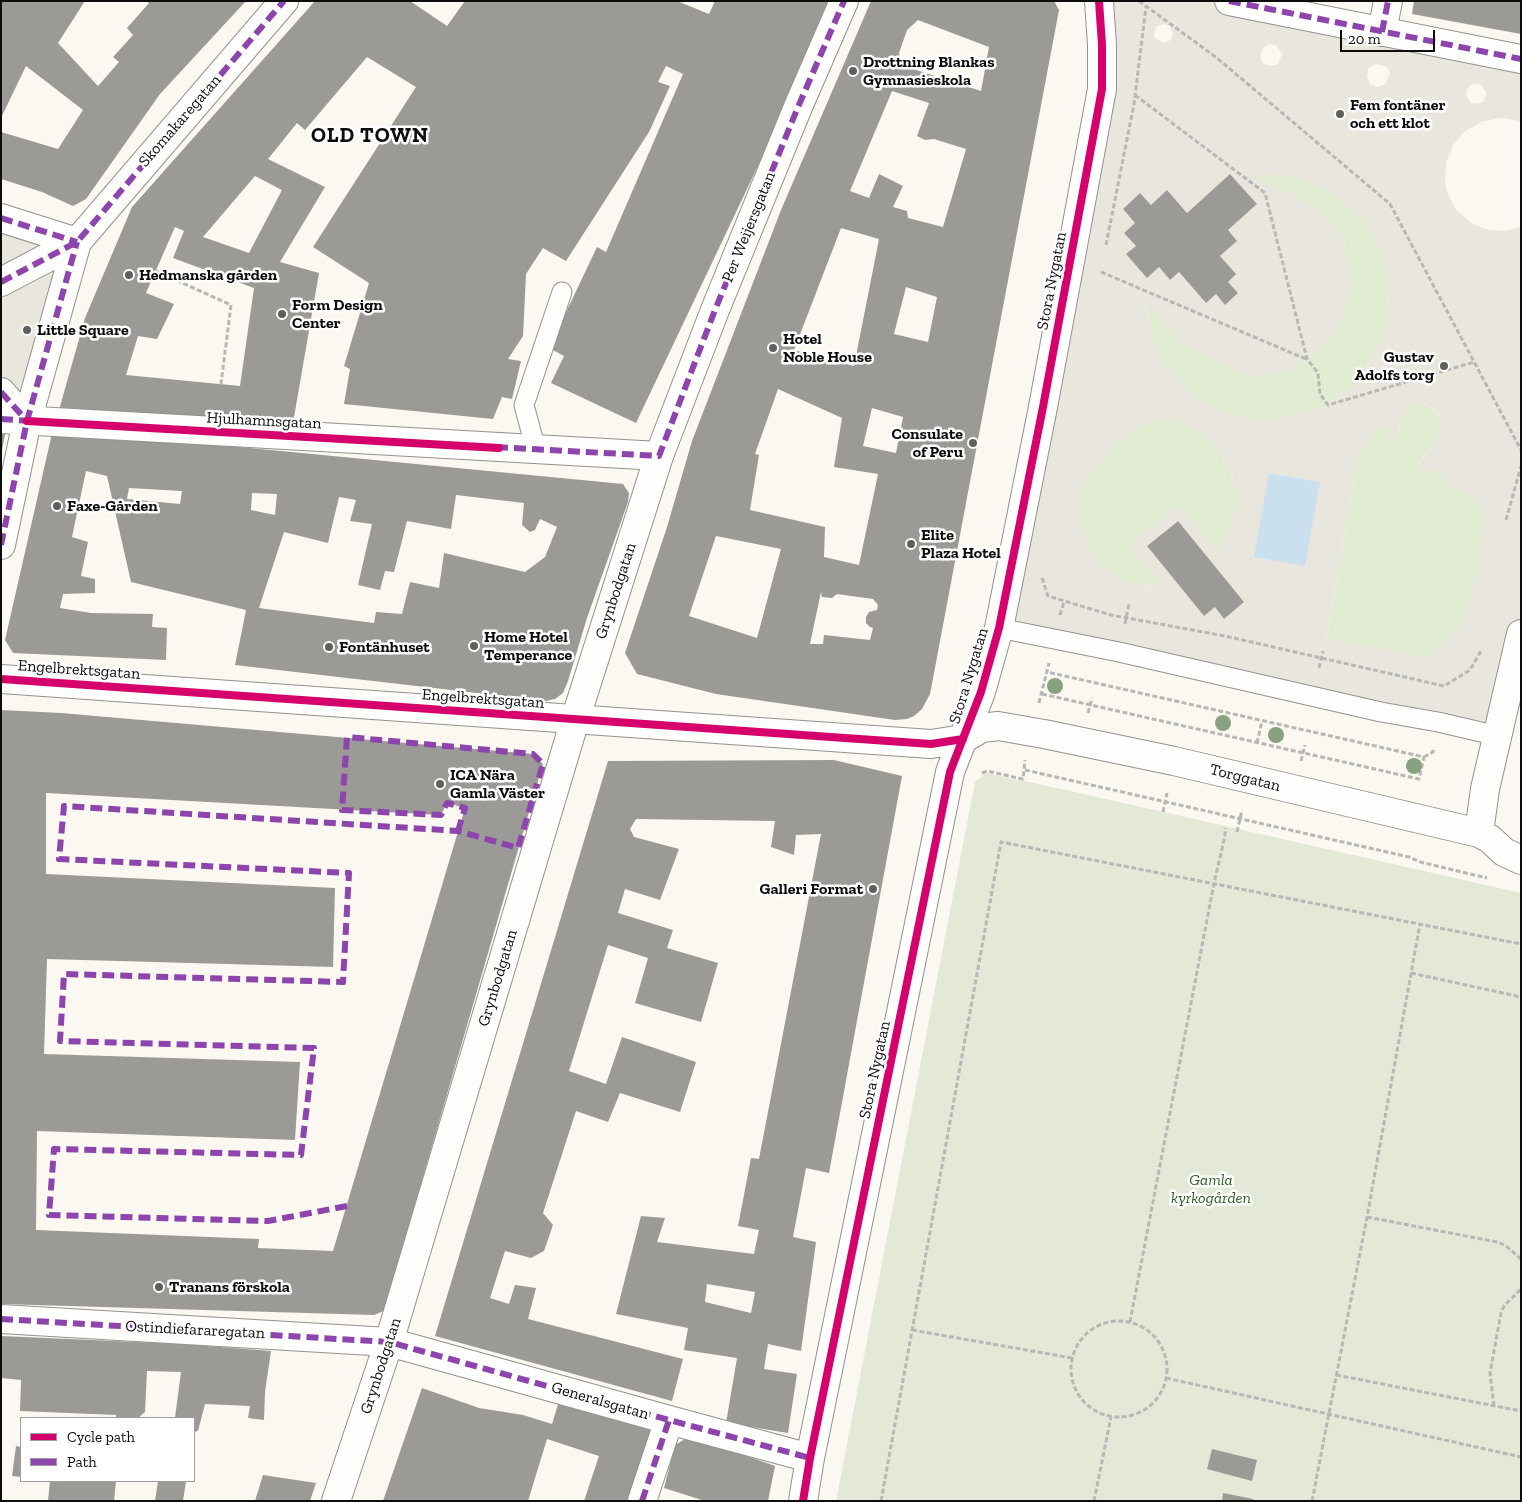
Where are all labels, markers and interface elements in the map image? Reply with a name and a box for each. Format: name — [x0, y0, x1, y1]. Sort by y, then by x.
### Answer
scale bar — [1342, 20, 1437, 52]
text: 20 m — [1348, 30, 1381, 48]
place label: Drottning Blankas Gymnasieskola — [863, 52, 995, 90]
marker: Drottning Blankas Gymnasieskola — [847, 65, 859, 77]
street label: Skomakaregatan — [135, 71, 225, 171]
place label: Fem fontäner och ett klot — [1350, 95, 1446, 133]
marker: Fem fontäner och ett klot — [1334, 108, 1346, 120]
district label: OLD TOWN — [310, 123, 430, 149]
street label: Per Weijersgatan — [718, 169, 780, 285]
street label: Stora Nygatan — [1033, 230, 1071, 332]
place label: Hedmanska gården — [139, 265, 277, 285]
marker: Hedmanska gården — [123, 269, 135, 281]
place label: Form Design Center — [292, 295, 383, 333]
marker: Form Design Center — [276, 308, 288, 320]
place label: Little Square — [37, 320, 129, 340]
marker: Little Square — [21, 324, 33, 336]
place label: Hotel Noble House — [783, 329, 872, 367]
marker: Hotel Noble House — [767, 342, 779, 354]
place label: Gustav Adolfs torg — [1354, 347, 1434, 385]
marker: Gustav Adolfs torg — [1438, 360, 1450, 372]
street label: Hjulhamnsgatan — [206, 408, 322, 434]
place label: Consulate of Peru — [891, 424, 963, 462]
marker: Consulate of Peru — [967, 437, 979, 449]
place label: Faxe-Gården — [67, 496, 158, 516]
marker: Faxe-Gården — [51, 500, 63, 512]
place label: Elite Plaza Hotel — [921, 525, 1001, 563]
marker: Elite Plaza Hotel — [905, 538, 917, 550]
street label: Grynbodgatan — [591, 540, 641, 642]
street label: Stora Nygatan — [945, 626, 993, 726]
place label: Home Hotel Temperance — [484, 627, 572, 665]
place label: Fontänhuset — [339, 637, 430, 657]
marker: Home Hotel Temperance — [468, 640, 480, 652]
marker: Fontänhuset — [323, 641, 335, 653]
street label: Engelbrektsgatan — [17, 656, 141, 684]
street label: Engelbrektsgatan — [421, 685, 545, 713]
street label: Torggatan — [1208, 760, 1282, 796]
place label: ICA Nära Gamla Väster — [450, 765, 545, 803]
marker: ICA Nära Gamla Väster — [434, 778, 446, 790]
place label: Galleri Format — [760, 879, 863, 899]
marker: Galleri Format — [867, 883, 879, 895]
street label: Grynbodgatan — [474, 927, 522, 1029]
street label: Stora Nygatan — [855, 1019, 895, 1121]
park label: Gamla kyrkogården — [1171, 1170, 1251, 1208]
place label: Tranans förskola — [169, 1277, 290, 1297]
marker: Tranans förskola — [153, 1281, 165, 1293]
street label: Grynbodgatan — [356, 1315, 406, 1417]
street label: Ostindiefararegatan — [125, 1317, 265, 1343]
street label: Generalsgatan — [549, 1378, 651, 1424]
legend — [20, 1417, 195, 1482]
text: Cycle path — [67, 1428, 135, 1446]
text: Path — [67, 1453, 97, 1471]

